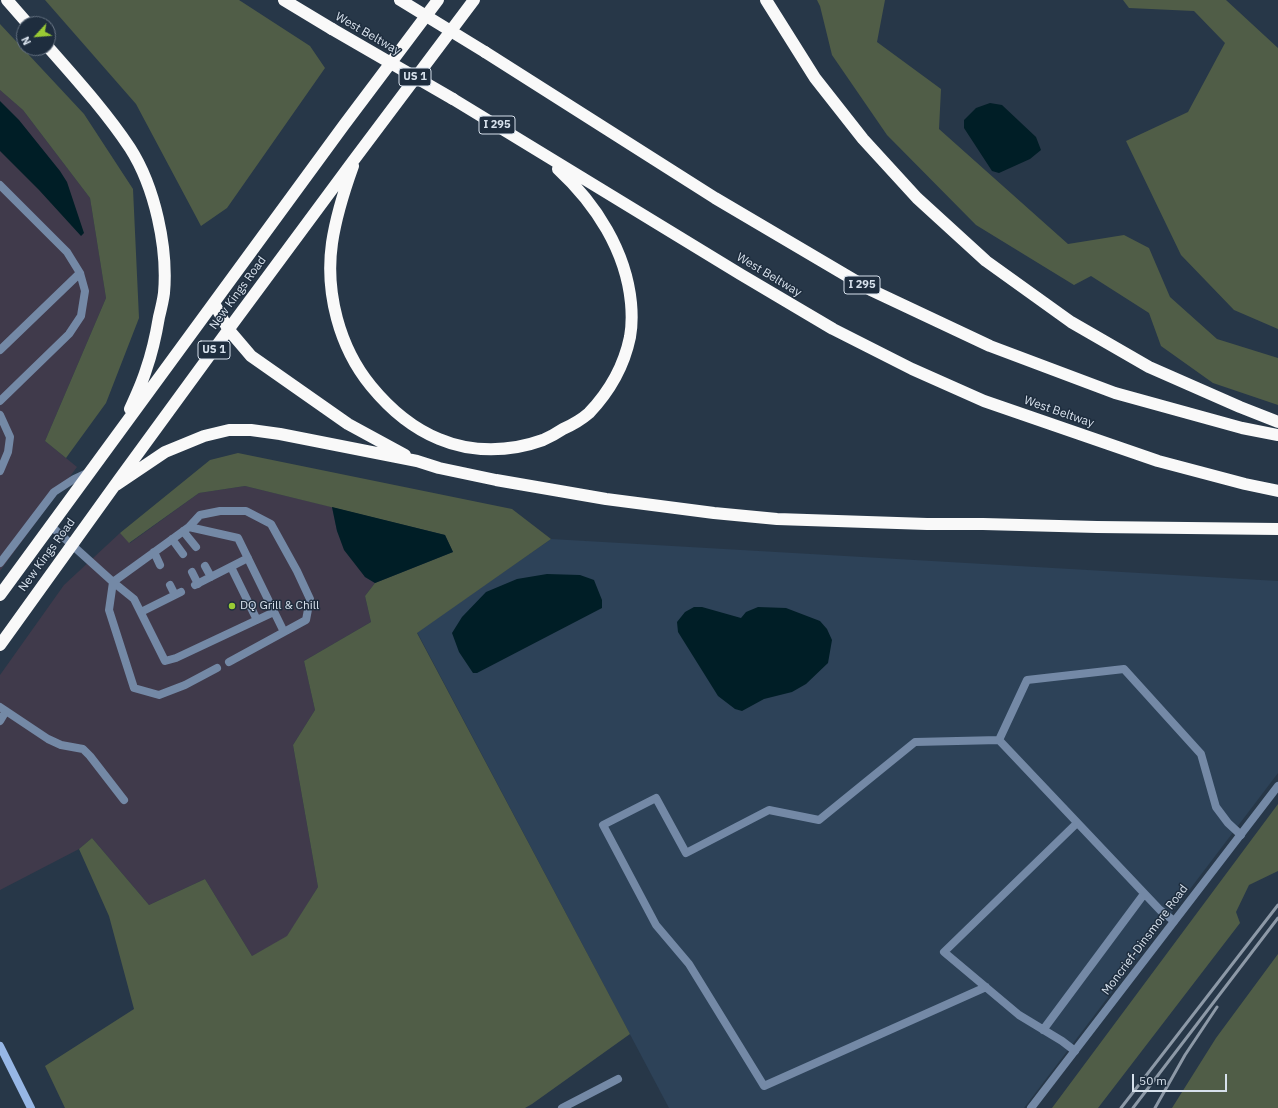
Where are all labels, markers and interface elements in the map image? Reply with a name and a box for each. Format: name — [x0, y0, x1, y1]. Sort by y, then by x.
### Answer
street label: West Beltway — [333, 9, 403, 59]
north arrow — [16, 16, 56, 56]
text: N — [18, 34, 34, 47]
road number: US 1 — [399, 68, 431, 86]
road number: I 295 — [479, 116, 515, 134]
street label: West Beltway — [734, 250, 804, 300]
street label: New Kings Road — [207, 254, 269, 332]
road number: I 295 — [844, 276, 880, 294]
road number: US 1 — [198, 341, 230, 359]
street label: West Beltway — [1022, 393, 1096, 431]
street label: New Kings Road — [16, 516, 78, 594]
place label: DQ Grill & Chill — [240, 599, 319, 613]
marker: DQ Grill & Chill — [227, 601, 237, 611]
street label: Moncrief-Dinsmore Road — [1099, 882, 1191, 998]
scale bar — [1134, 1066, 1229, 1092]
text: 50 m — [1139, 1073, 1167, 1088]

